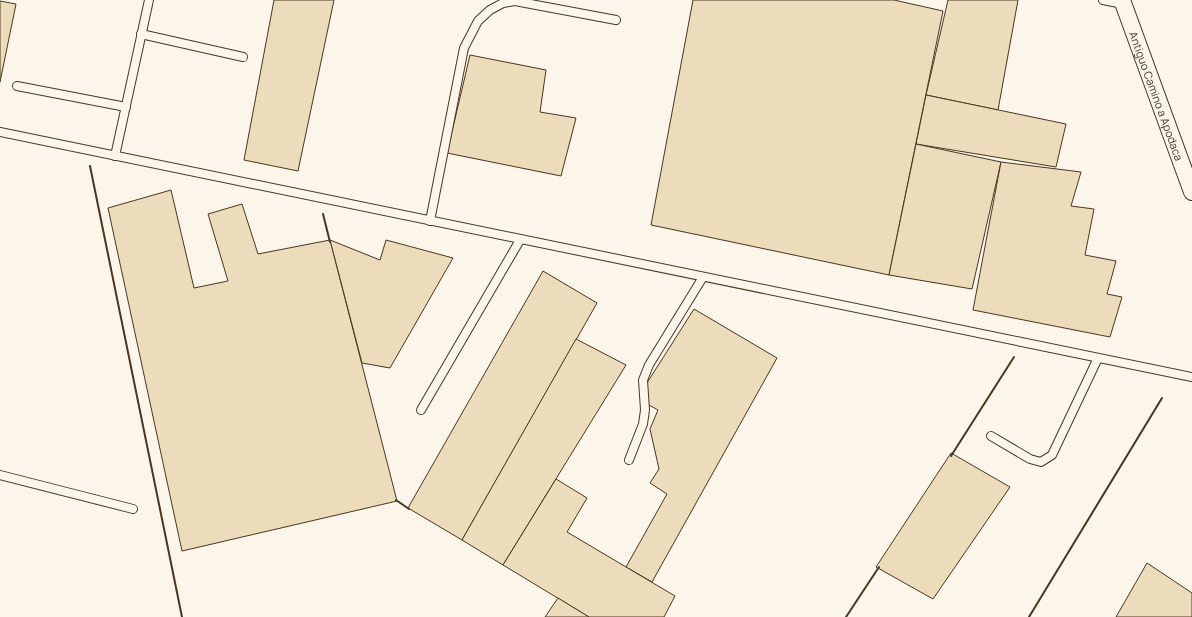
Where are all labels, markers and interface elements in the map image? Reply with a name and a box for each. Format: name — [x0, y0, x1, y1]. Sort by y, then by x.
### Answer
street label: Antiguo Camino a Apodaca — [1126, 29, 1187, 163]

